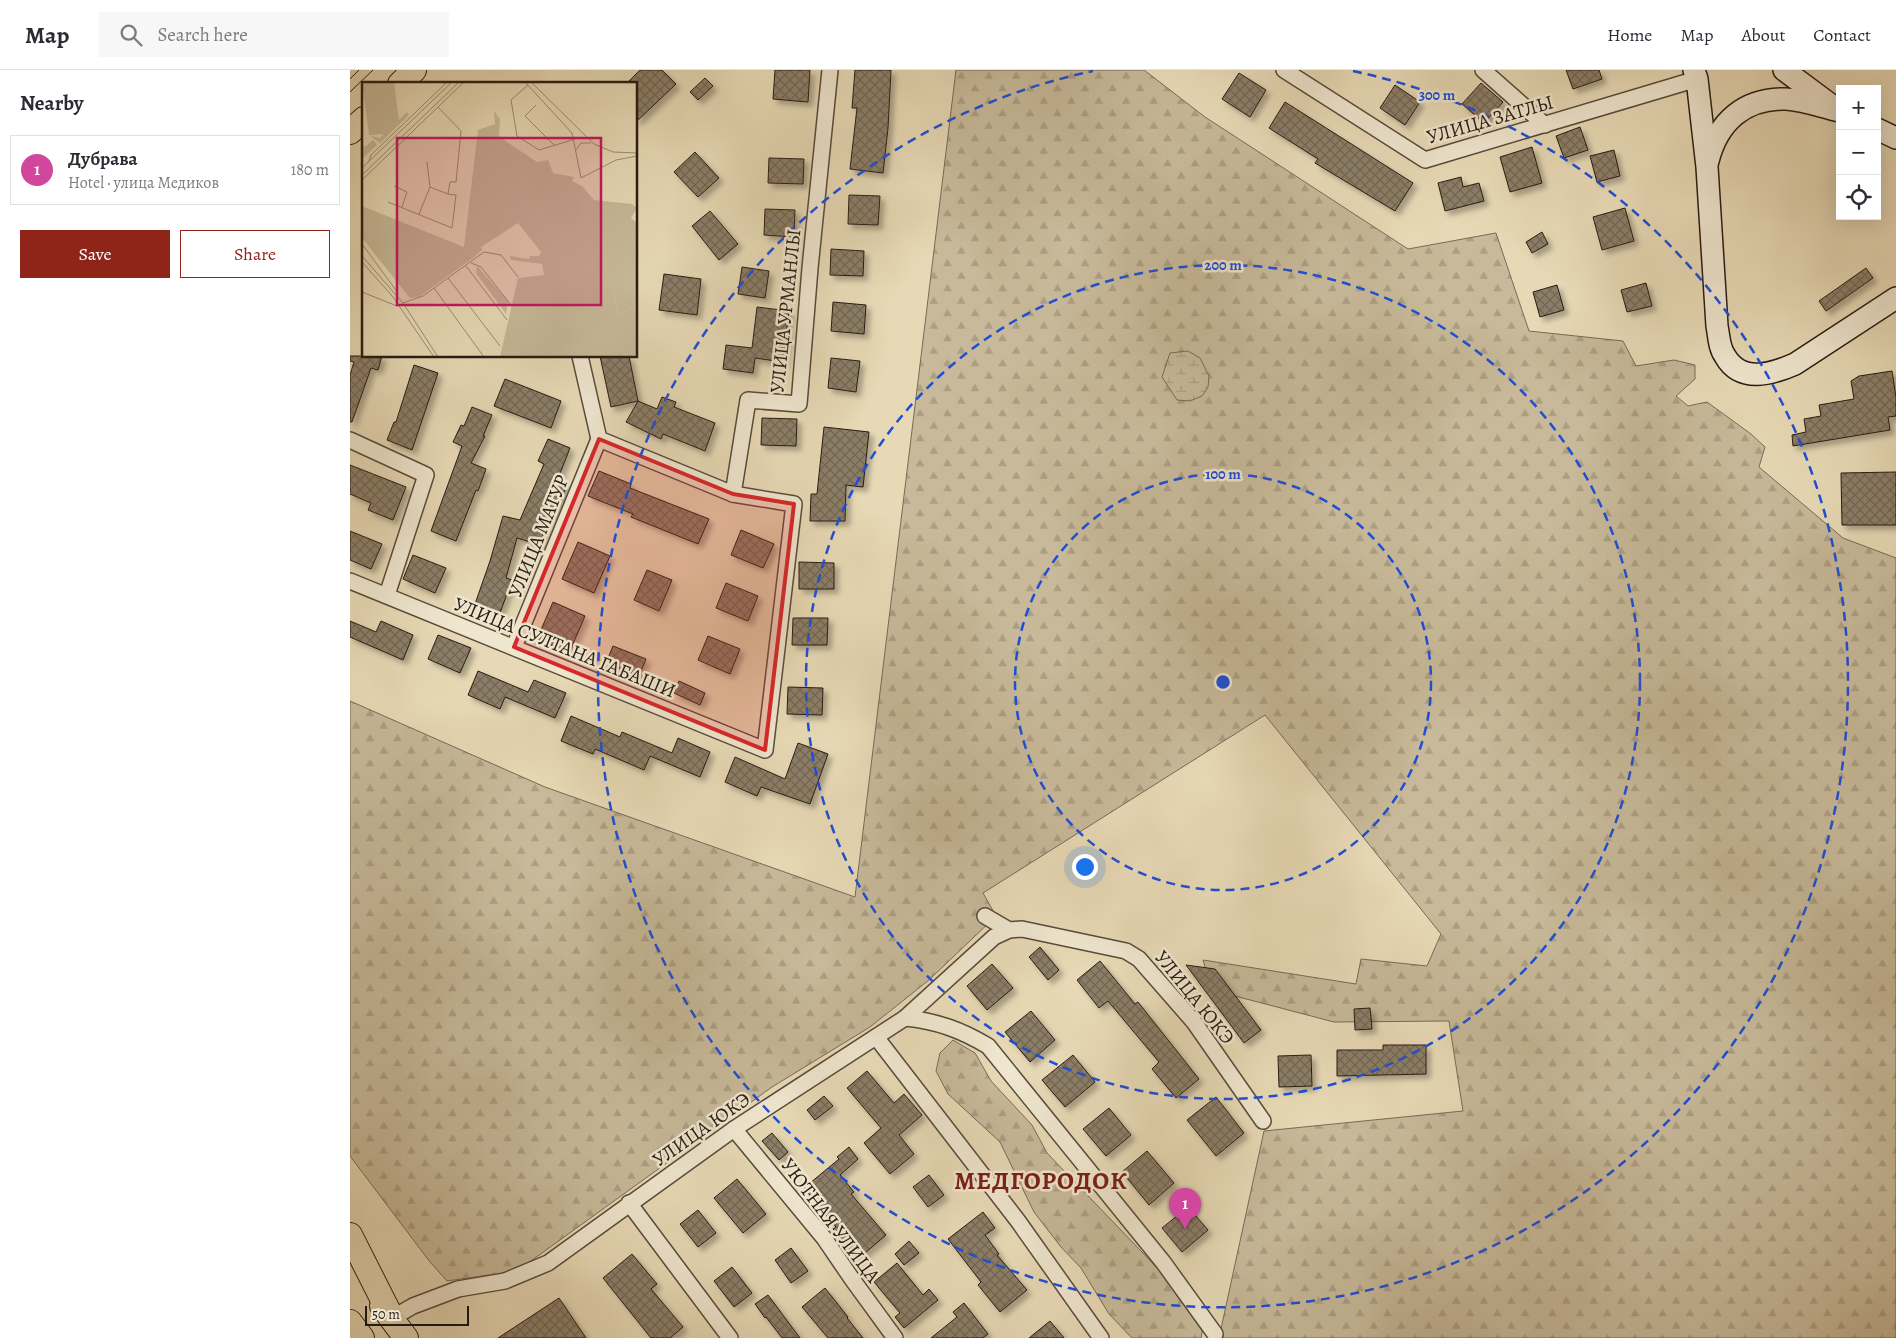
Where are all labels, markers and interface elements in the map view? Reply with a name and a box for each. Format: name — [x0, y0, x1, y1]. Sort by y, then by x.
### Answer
search box — [99, 12, 449, 57]
text: Map — [25, 19, 69, 51]
icon: search — [117, 21, 145, 49]
text: Search here — [157, 22, 248, 48]
text: Home — [1607, 23, 1652, 47]
text: Map — [1680, 23, 1713, 47]
text: About — [1741, 23, 1785, 47]
text: Contact — [1813, 23, 1871, 47]
inset map — [362, 82, 638, 358]
text: 300 m — [1419, 85, 1456, 105]
map controls — [1836, 85, 1881, 220]
button: + — [1836, 85, 1881, 130]
street label: УЛИЦА ЗАТЛЫ — [1424, 88, 1557, 150]
text: Nearby — [20, 89, 83, 117]
button: − — [1836, 130, 1881, 175]
text: Дубрава — [68, 146, 138, 172]
text: 1 — [34, 159, 40, 181]
text: 180 m — [291, 159, 329, 181]
text: Hotel · улица Медиков — [68, 172, 219, 194]
button: locate — [1836, 175, 1881, 220]
street label: УЛИЦА УРМАНЛЫ — [763, 228, 808, 394]
button: Save — [20, 230, 170, 278]
button: Share — [180, 230, 330, 278]
text: 200 m — [1204, 255, 1242, 275]
text: 100 m — [1205, 464, 1241, 484]
street label: УЛИЦА МАТУР — [502, 471, 575, 602]
street label: УЛИЦА СУЛТАНА ГАБАШИ — [450, 590, 680, 704]
centre of rings — [1214, 673, 1232, 691]
your location — [1072, 854, 1098, 880]
street label: УЛИЦА ЮКЭ — [1148, 945, 1241, 1050]
street label: УЛИЦА ЮКЭ — [647, 1086, 756, 1173]
street label: УЮТНАЯ УЛИЦА — [775, 1152, 887, 1288]
district label: МЕДГОРОДОК — [954, 1164, 1128, 1198]
pin: 1 — [1169, 1188, 1201, 1229]
scale bar — [365, 1303, 469, 1326]
text: 50 m — [372, 1305, 400, 1324]

